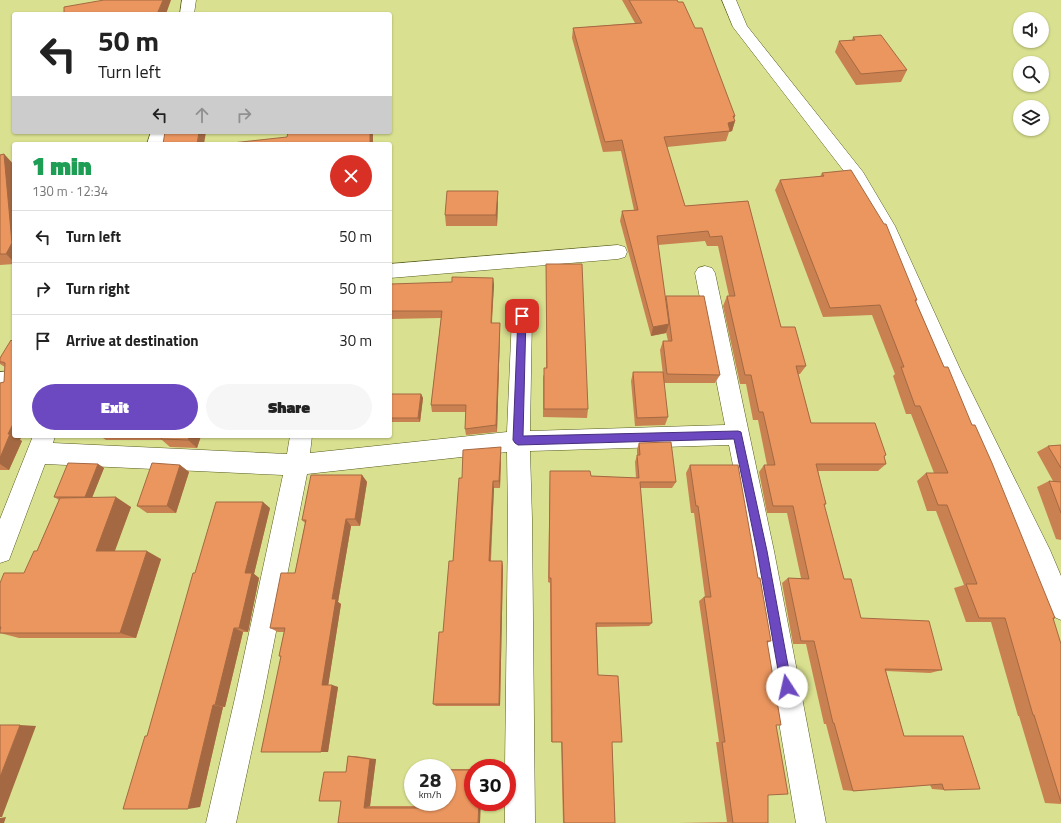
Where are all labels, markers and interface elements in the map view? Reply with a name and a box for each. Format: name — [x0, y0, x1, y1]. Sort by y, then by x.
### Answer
map controls — [1013, 12, 1049, 136]
button: sound — [1013, 12, 1049, 48]
text: 50 m — [98, 19, 159, 62]
icon: left — [32, 28, 84, 80]
button: search — [1013, 56, 1049, 92]
text: Turn left — [98, 58, 161, 85]
button: layers — [1013, 100, 1049, 136]
icon: left — [149, 104, 171, 126]
icon: ahead — [191, 104, 213, 126]
icon: right — [233, 104, 255, 126]
text: 1 min — [32, 148, 92, 184]
button: close — [330, 155, 372, 197]
text: 130 m · 12:34 — [32, 181, 108, 201]
text: Turn left — [66, 225, 121, 248]
text: 50 m — [339, 225, 372, 248]
icon: left — [32, 226, 54, 248]
text: Turn right — [66, 277, 130, 300]
text: 50 m — [339, 277, 372, 300]
icon: right — [32, 278, 54, 300]
pin — [505, 299, 539, 333]
icon: arrive — [511, 305, 533, 327]
text: Arrive at destination — [66, 329, 199, 352]
text: 30 m — [339, 329, 372, 352]
icon: arrive — [32, 330, 54, 352]
button: Exit — [32, 384, 198, 430]
button: Share — [206, 384, 372, 430]
position arrow — [766, 666, 808, 708]
speed limit sign: 30 — [464, 759, 516, 811]
text: 28 — [419, 764, 441, 795]
text: km/h — [419, 787, 441, 802]

